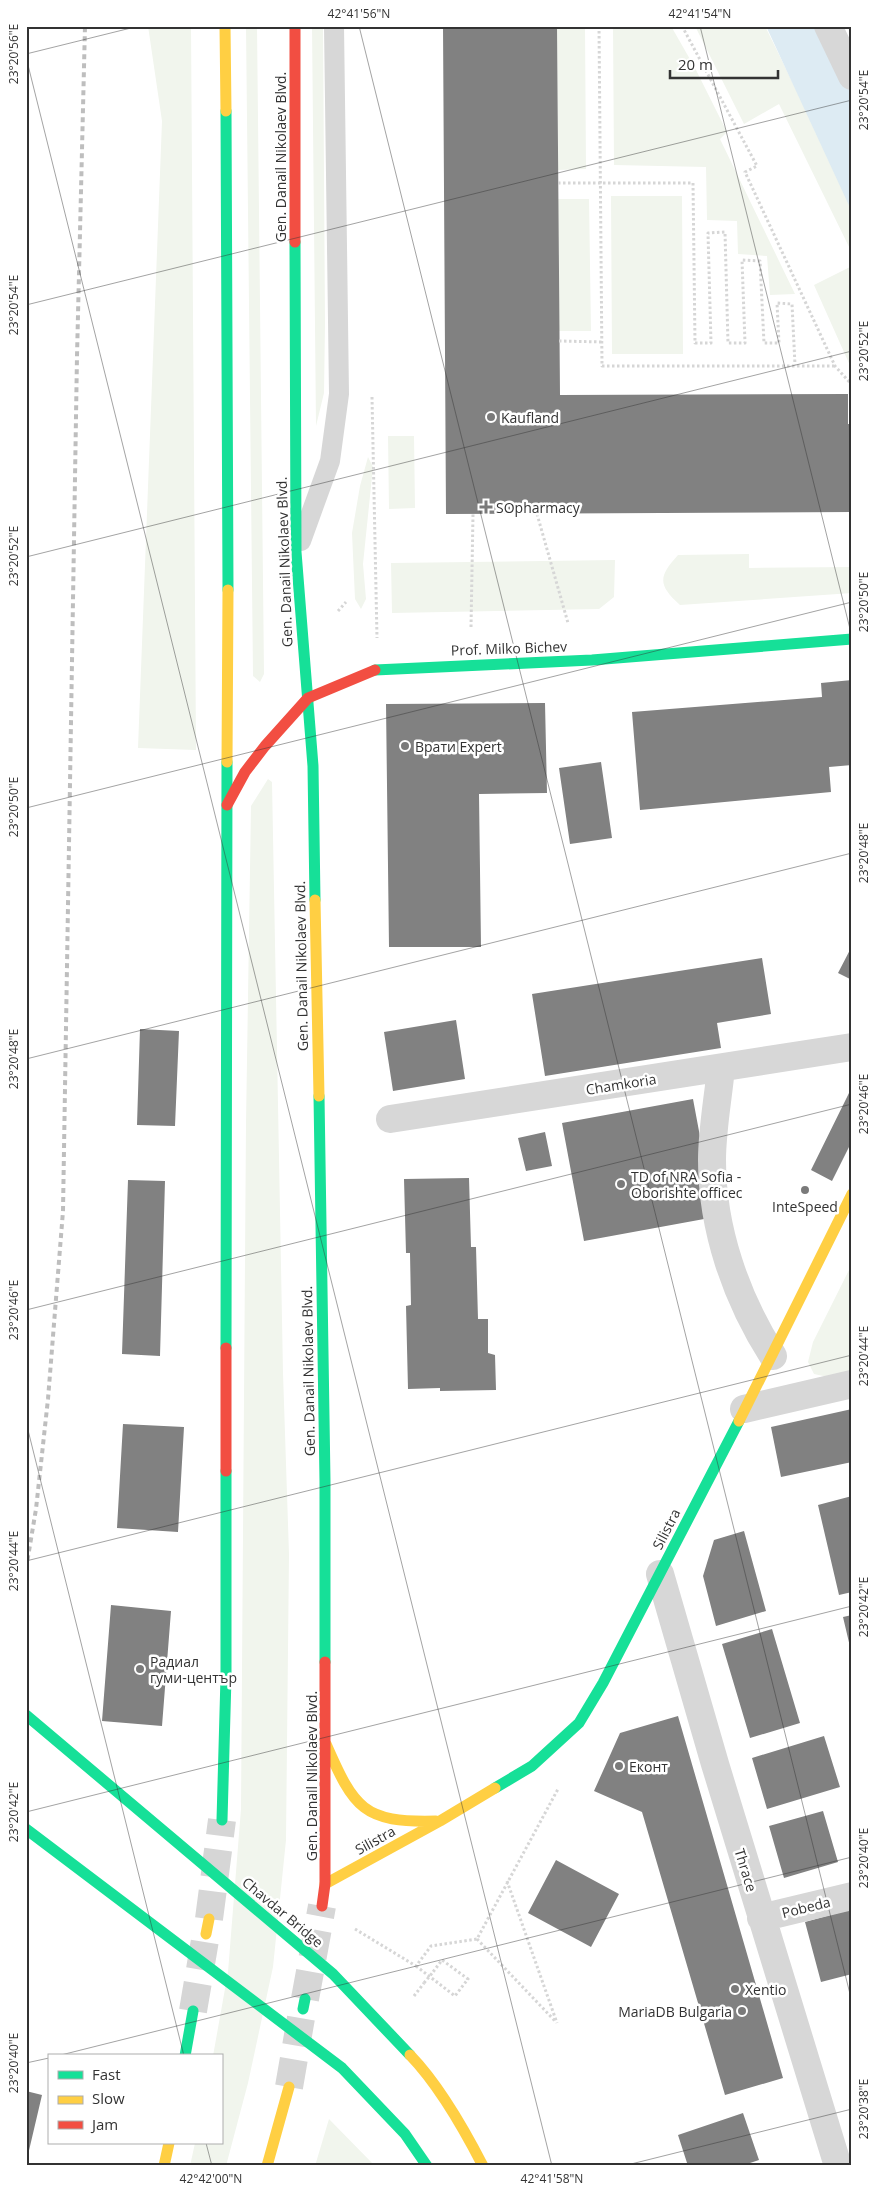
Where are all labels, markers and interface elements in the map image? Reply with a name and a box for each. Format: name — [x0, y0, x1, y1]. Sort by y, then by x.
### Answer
text: 42°41'56"N — [328, 5, 390, 22]
text: 42°41'54"N — [669, 5, 731, 22]
text: 23°20'56"E — [5, 24, 22, 84]
scale bar — [670, 48, 778, 80]
text: 20 m — [678, 54, 713, 74]
text: 23°20'54"E — [855, 70, 872, 130]
street label: Gen. Danail Nikolaev Blvd. — [271, 72, 290, 242]
text: 23°20'54"E — [5, 275, 22, 335]
text: 23°20'52"E — [855, 321, 872, 381]
place label: Kaufland — [501, 408, 559, 427]
marker: Kaufland — [485, 411, 497, 423]
street label: Gen. Danail Nikolaev Blvd. — [272, 477, 296, 647]
place label: SOpharmacy — [496, 498, 581, 517]
marker: SOpharmacy — [480, 501, 492, 513]
text: 23°20'52"E — [5, 526, 22, 586]
text: 23°20'50"E — [855, 572, 872, 632]
street label: Prof. Milko Bichev — [451, 636, 567, 660]
place label: Врати Expert — [415, 737, 502, 756]
marker: Врати Expert — [399, 740, 411, 752]
text: 23°20'50"E — [5, 777, 22, 837]
text: 23°20'48"E — [855, 823, 872, 883]
street label: Gen. Danail Nikolaev Blvd. — [290, 881, 312, 1051]
text: 23°20'48"E — [5, 1029, 22, 1089]
street label: Chamkoria — [584, 1069, 658, 1099]
text: 23°20'46"E — [855, 1074, 872, 1134]
place label: TD of NRA Sofia - Oborishte officec — [631, 1167, 743, 1202]
marker: TD of NRA Sofia - Oborishte officec — [615, 1178, 627, 1190]
marker: InteSpeed — [799, 1184, 811, 1196]
place label: InteSpeed — [772, 1197, 838, 1216]
text: 23°20'46"E — [5, 1280, 22, 1340]
street label: Gen. Danail Nikolaev Blvd. — [297, 1286, 319, 1456]
text: 23°20'44"E — [855, 1326, 872, 1386]
street label: Silistra — [648, 1505, 684, 1553]
text: 23°20'44"E — [5, 1531, 22, 1591]
text: 23°20'42"E — [855, 1577, 872, 1637]
place label: Радиал гуми-център — [150, 1652, 237, 1687]
marker: Радиал гуми-център — [134, 1663, 146, 1675]
street label: Gen. Danail Nikolaev Blvd. — [302, 1691, 321, 1861]
place label: Еконт — [629, 1757, 668, 1776]
marker: Еконт — [613, 1760, 625, 1772]
text: 23°20'42"E — [5, 1782, 22, 1842]
street label: Silistra — [351, 1821, 399, 1859]
text: 23°20'40"E — [855, 1828, 872, 1888]
street label: Thrace — [730, 1846, 762, 1894]
street label: Chavdar Bridge — [239, 1873, 328, 1952]
street label: Pobeda — [780, 1892, 832, 1922]
place label: Xentio — [745, 1980, 786, 1999]
marker: Xentio — [729, 1983, 741, 1995]
place label: MariaDB Bulgaria — [618, 2002, 732, 2021]
marker: MariaDB Bulgaria — [736, 2005, 748, 2017]
text: 23°20'40"E — [5, 2033, 22, 2093]
legend — [48, 2054, 222, 2144]
text: Fast — [92, 2064, 121, 2084]
text: 23°20'38"E — [855, 2079, 872, 2139]
text: Slow — [92, 2088, 125, 2108]
text: Jam — [90, 2114, 118, 2134]
text: 42°42'00"N — [180, 2170, 242, 2187]
text: 42°41'58"N — [521, 2170, 583, 2187]

